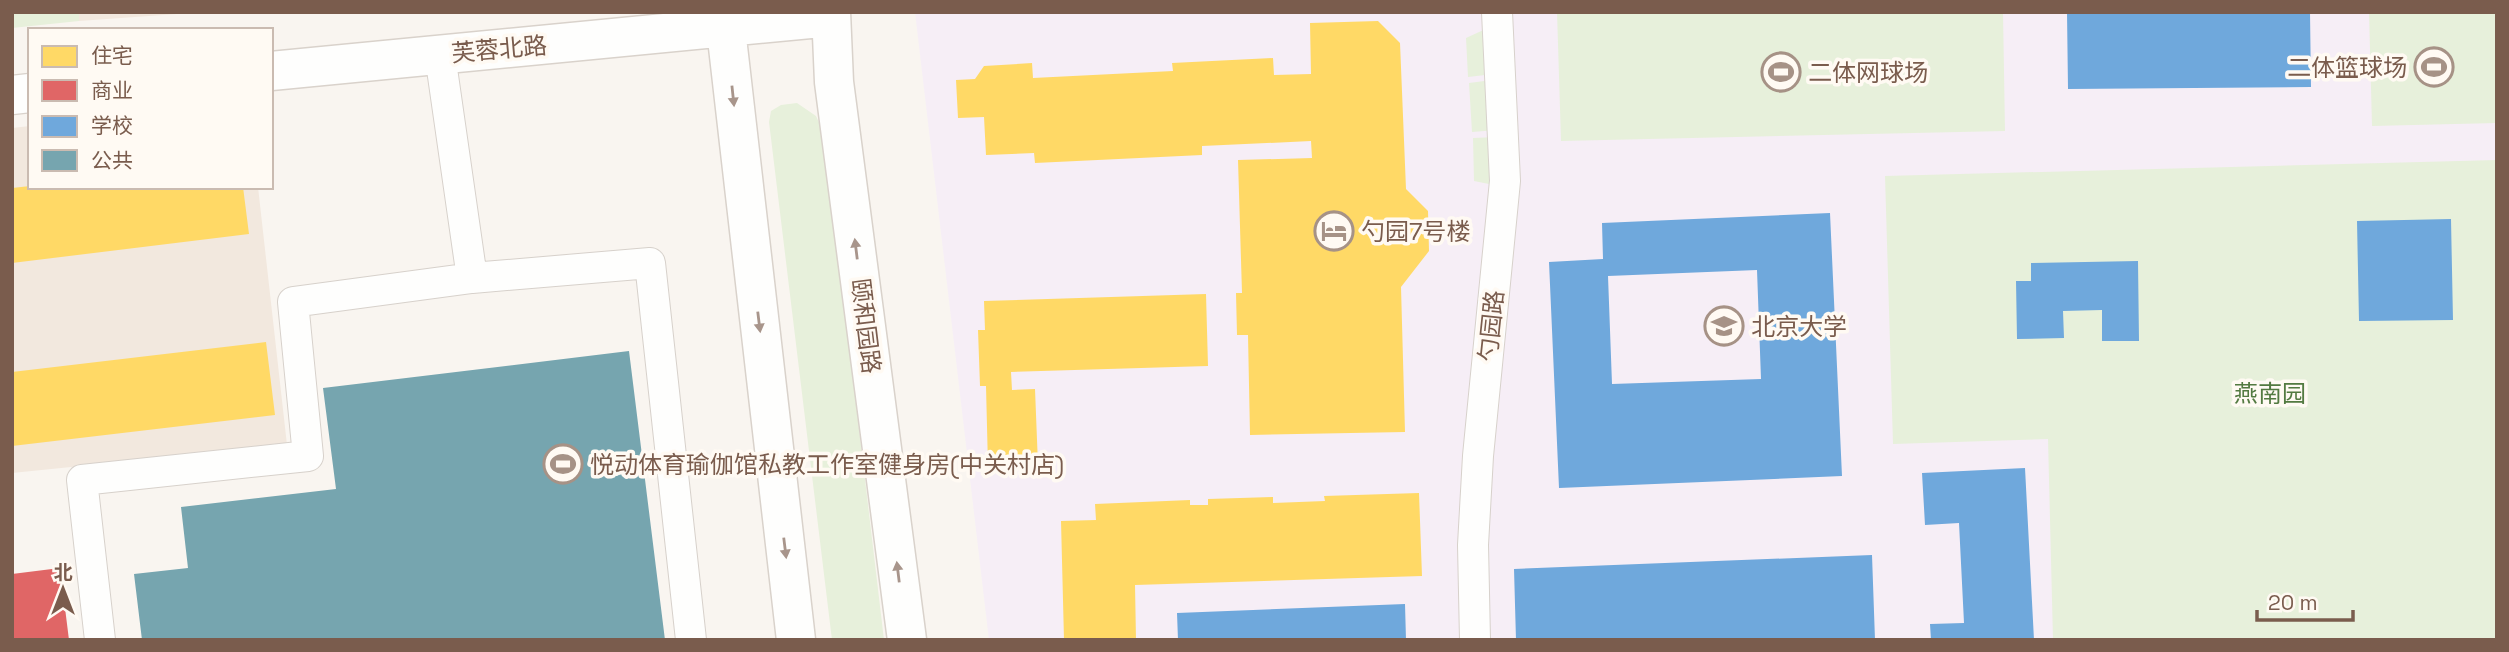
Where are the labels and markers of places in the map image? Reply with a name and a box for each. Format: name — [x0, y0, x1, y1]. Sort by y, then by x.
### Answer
sports icon: 二体篮球场 — [2413, 46, 2455, 88]
sports icon: 二体网球场 — [1760, 51, 1802, 93]
place label: 二体篮球场 — [2287, 52, 2407, 83]
place label: 二体网球场 — [1808, 57, 1928, 88]
hotel icon: 勺园7号楼 — [1313, 210, 1355, 252]
place label: 勺园7号楼 — [1361, 216, 1471, 247]
school or university icon: 北京大学 — [1703, 305, 1745, 347]
place label: 北京大学 — [1751, 311, 1847, 342]
sports icon: 悦动体育瑜伽馆私教工作室健身房(中关村店) — [542, 443, 584, 485]
place label: 悦动体育瑜伽馆私教工作室健身房(中关村店) — [590, 449, 1064, 480]

